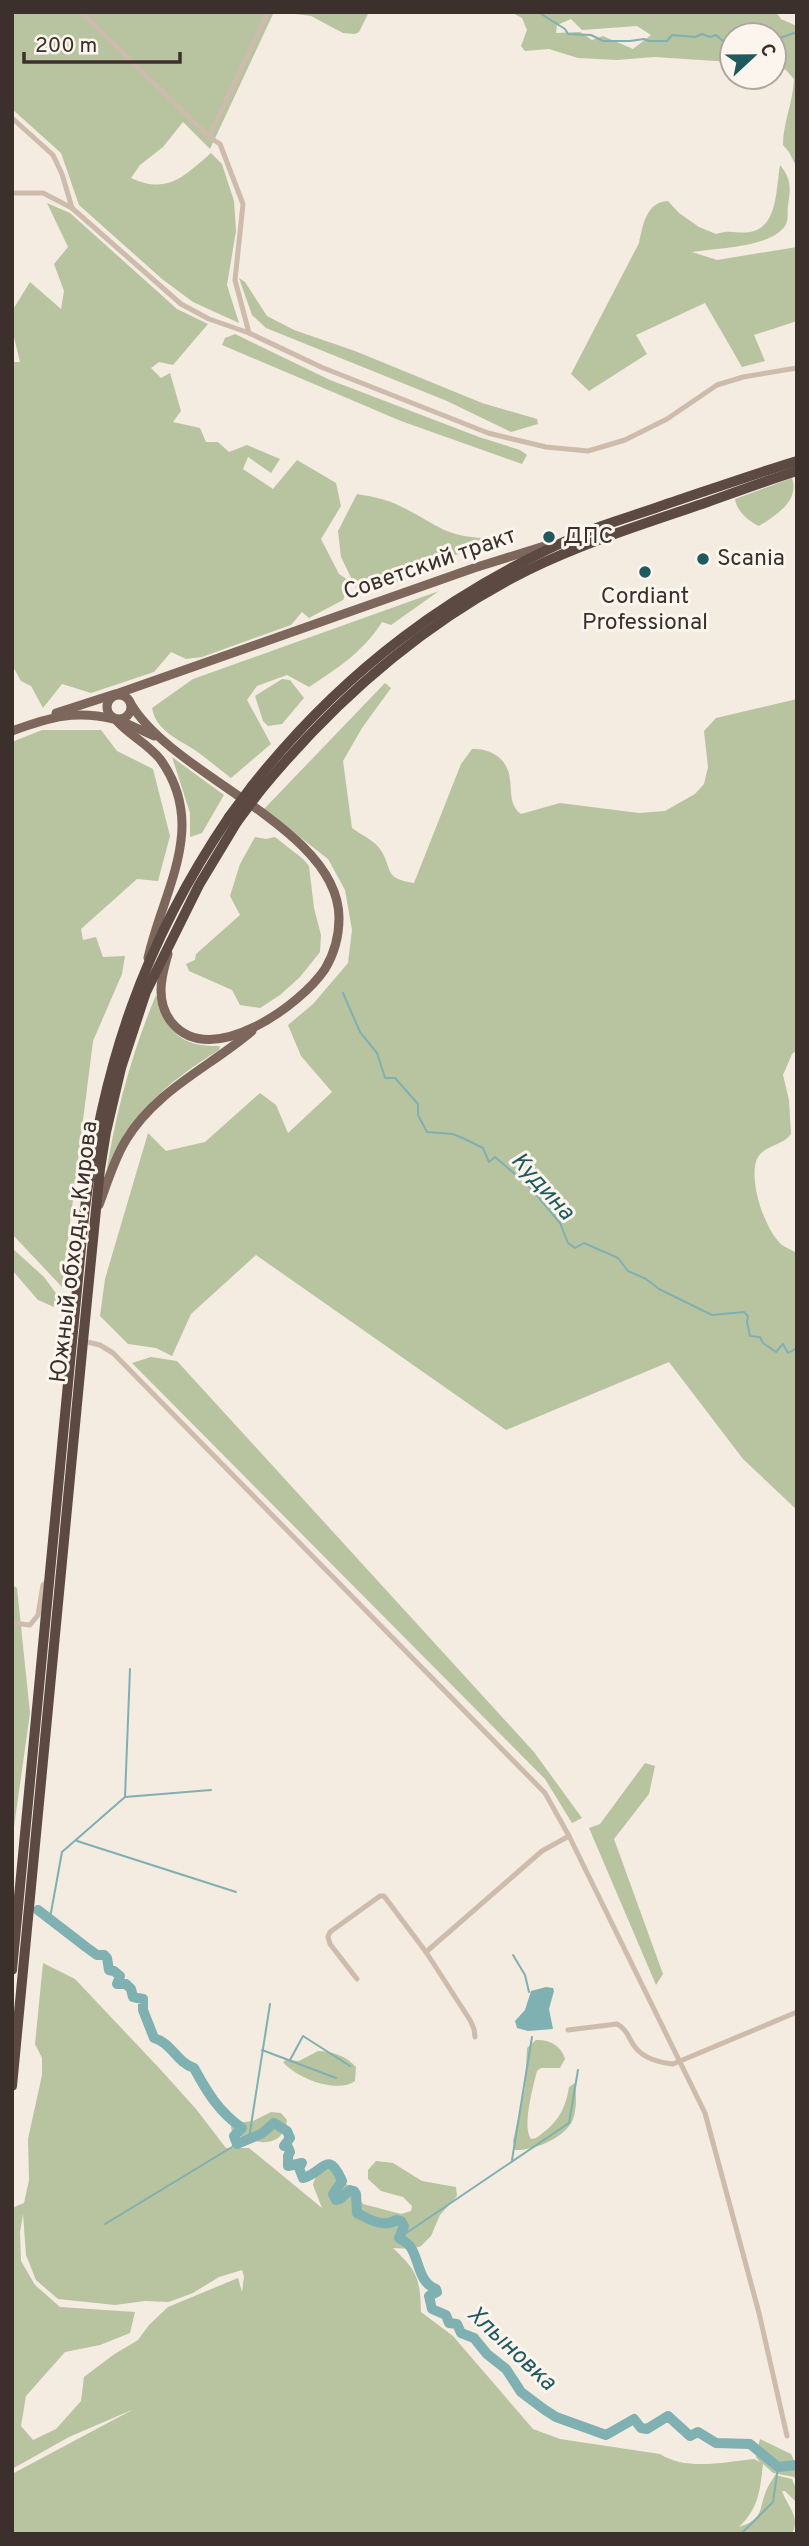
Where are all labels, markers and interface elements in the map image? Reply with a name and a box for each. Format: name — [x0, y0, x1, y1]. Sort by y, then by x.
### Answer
scale bar — [24, 21, 180, 65]
north arrow — [718, 21, 788, 91]
text: 200 m — [35, 33, 97, 60]
text: С — [754, 40, 780, 61]
street label: Советский тракт — [340, 522, 520, 608]
place label: ДПС — [563, 523, 613, 552]
marker: ДПС — [541, 529, 557, 545]
place label: Scania — [717, 545, 785, 574]
marker: Scania — [695, 551, 711, 567]
marker: Cordiant Professional — [637, 564, 653, 580]
place label: Cordiant Professional — [582, 583, 708, 638]
street label: Южный обход г. Кирова — [45, 1119, 105, 1385]
water label: Кудина — [504, 1147, 581, 1228]
water label: Хлыновка — [460, 2300, 562, 2398]

